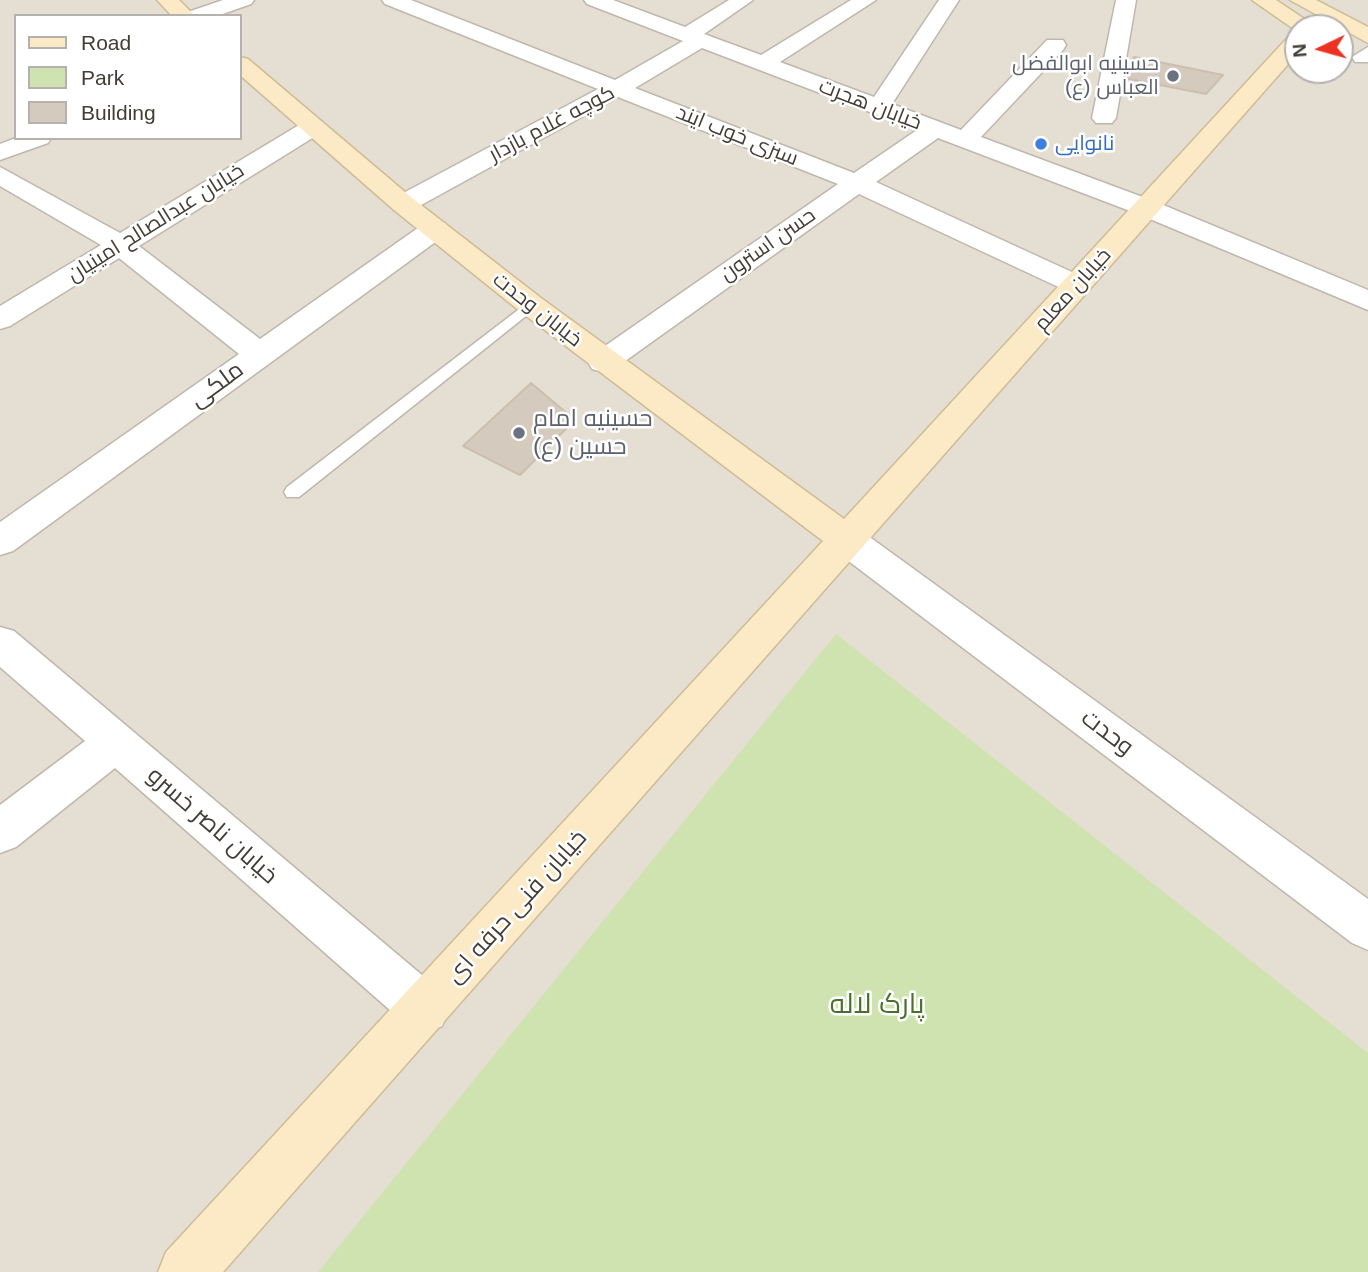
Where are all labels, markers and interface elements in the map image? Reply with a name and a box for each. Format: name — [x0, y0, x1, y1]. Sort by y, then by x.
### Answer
legend — [14, 14, 242, 140]
north arrow — [1284, 14, 1354, 84]
text: Road — [81, 31, 131, 54]
text: N — [1289, 43, 1311, 58]
place label: حسینیه ابوالفضل العباس (ع) — [1012, 51, 1159, 101]
text: Park — [81, 66, 124, 89]
marker: حسینیه ابوالفضل العباس (ع) — [1165, 68, 1181, 84]
street label: خیابان هجرت — [815, 74, 925, 136]
street label: کوچه غلام بازدار — [485, 80, 619, 168]
street label: سبزی خوب ایند — [672, 100, 802, 172]
text: Building — [81, 101, 156, 124]
place label: نانوایی — [1055, 131, 1114, 157]
marker: نانوایی — [1033, 136, 1049, 152]
street label: خیابان عبدالصالح امینیان — [63, 158, 249, 288]
street label: حسن استرون — [715, 203, 821, 287]
street label: خیابان معلم — [1029, 243, 1117, 337]
street label: خیابان وحدت — [487, 267, 587, 353]
street label: ملکی — [184, 356, 250, 414]
place label: حسینیه امام حسین (ع) — [533, 405, 653, 461]
marker: حسینیه امام حسین (ع) — [511, 425, 527, 441]
street label: وحدت — [1075, 704, 1139, 762]
street label: خیابان ناصر خسرو — [141, 761, 283, 891]
street label: خیابان فنی حرفه ای — [440, 824, 594, 990]
park label: پارک لاله — [830, 988, 924, 1022]

